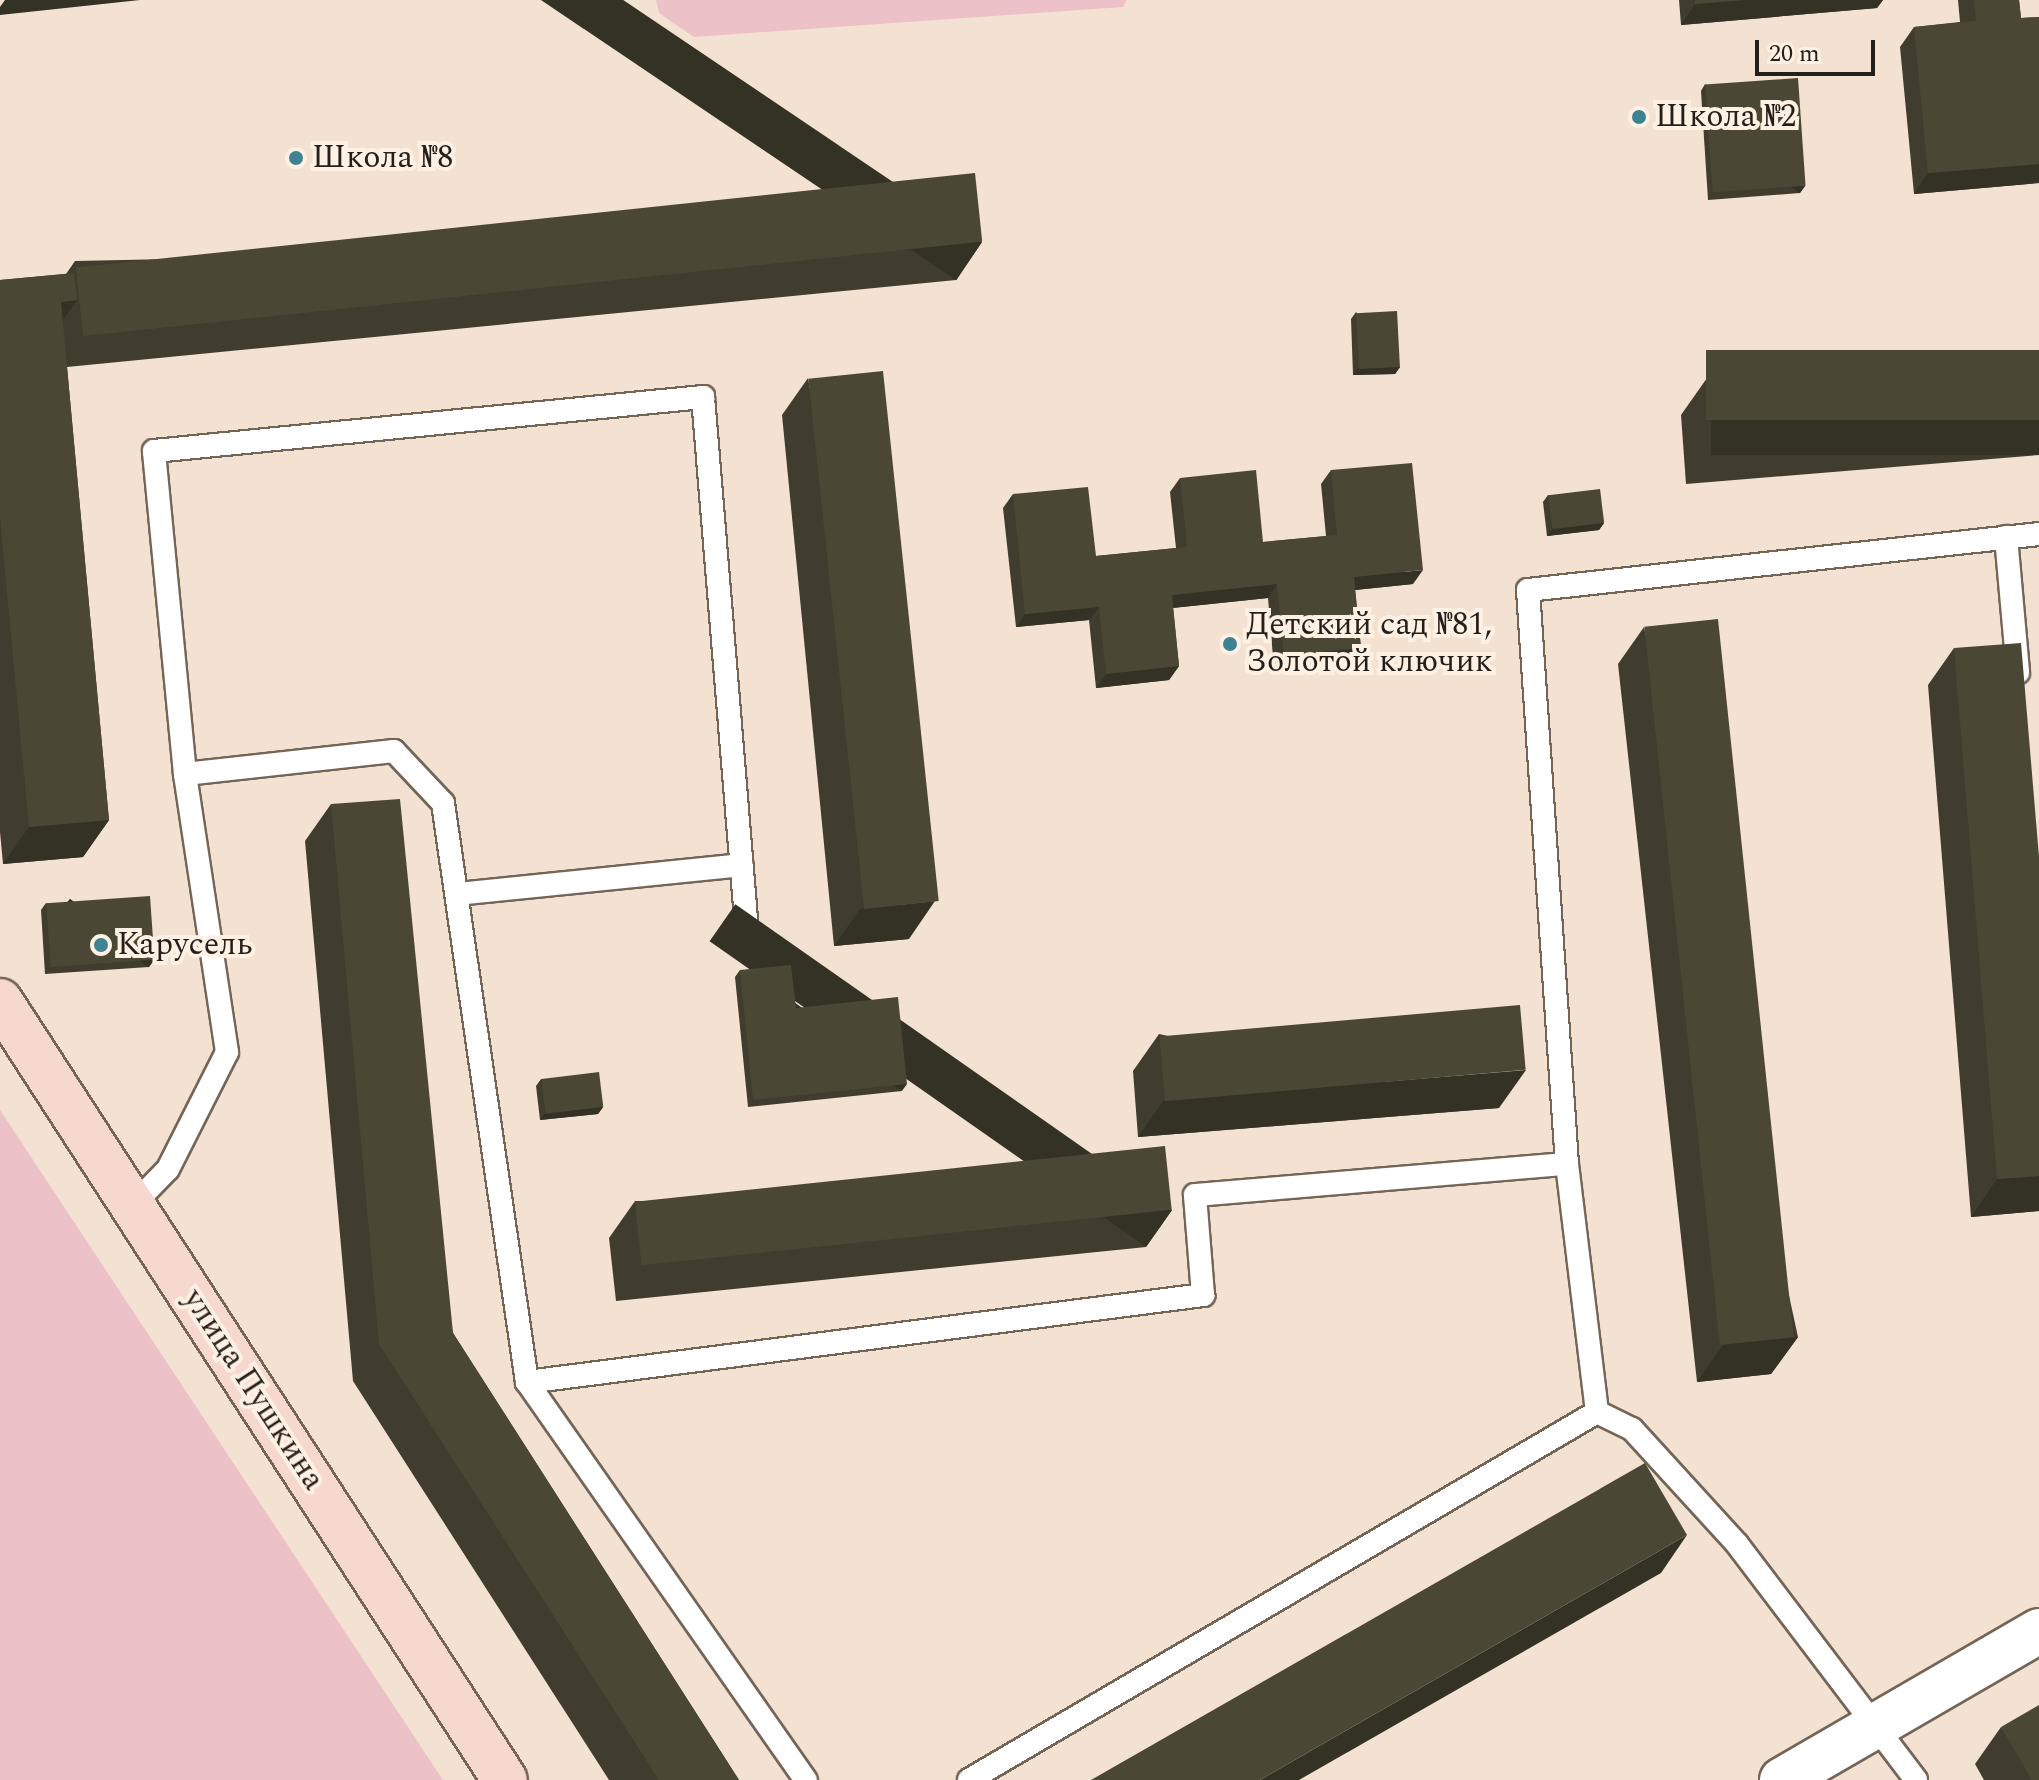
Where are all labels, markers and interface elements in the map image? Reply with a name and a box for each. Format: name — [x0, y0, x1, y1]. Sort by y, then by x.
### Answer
scale bar — [1759, 24, 1879, 74]
text: 20 m — [1769, 36, 1820, 72]
place label: Школа №2 — [1655, 98, 1796, 136]
marker: Школа №2 — [1630, 108, 1648, 126]
place label: Школа №8 — [312, 139, 453, 177]
marker: Школа №8 — [287, 149, 305, 167]
place label: Детский сад №81, Золотой ключик — [1246, 607, 1493, 682]
marker: Детский сад №81, Золотой ключик — [1221, 635, 1239, 653]
place label: Карусель — [117, 926, 252, 964]
marker: Карусель — [92, 936, 110, 954]
street label: улица Пушкина — [174, 1282, 332, 1498]

